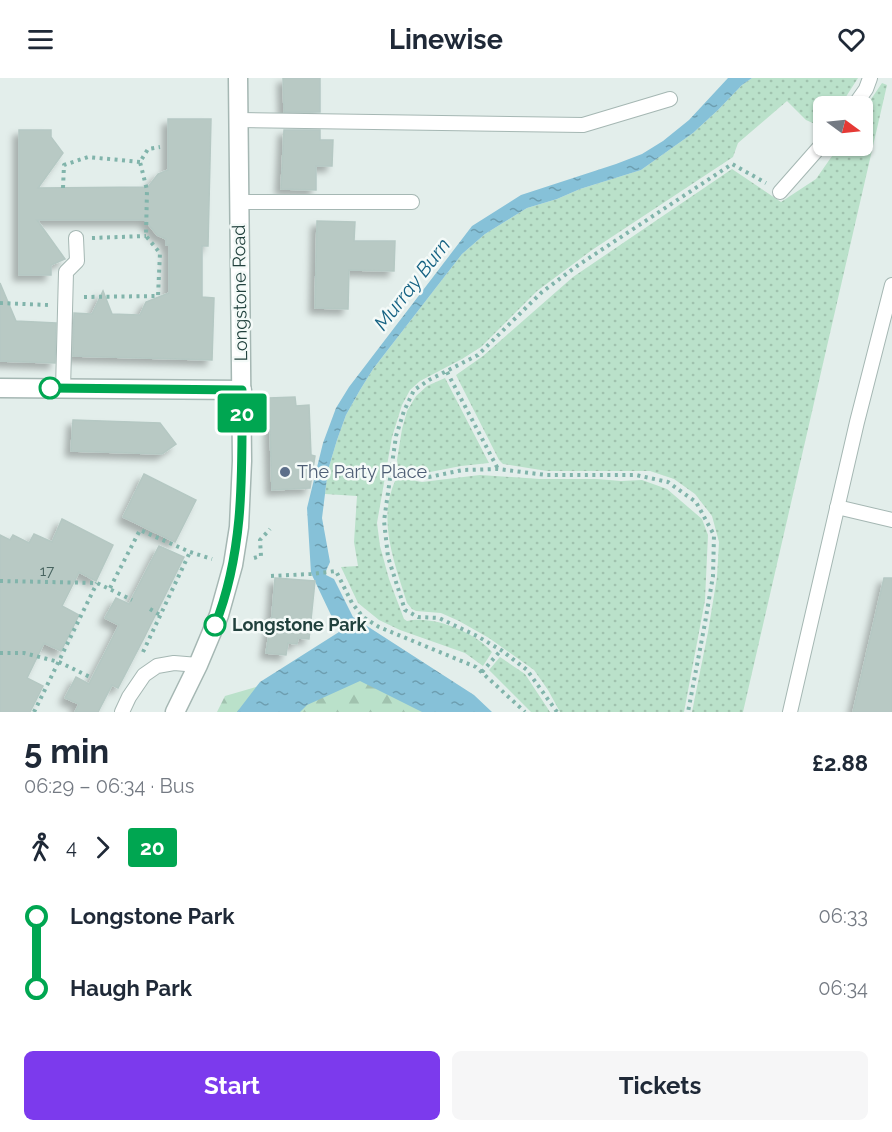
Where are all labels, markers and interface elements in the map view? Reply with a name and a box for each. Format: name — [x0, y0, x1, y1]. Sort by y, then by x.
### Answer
icon: menu — [24, 23, 57, 56]
icon: heart — [835, 23, 868, 56]
text: Linewise — [389, 24, 503, 55]
north arrow — [813, 96, 873, 156]
map controls — [813, 96, 873, 156]
street label: Longstone Road — [228, 224, 251, 362]
water label: Murray Burn — [369, 233, 455, 335]
unlabelled marker — [39, 377, 61, 399]
line badge: 20 — [215, 394, 269, 432]
text: 20 — [230, 401, 254, 426]
place label: The Party Place — [297, 461, 427, 482]
marker: The Party Place — [278, 465, 292, 479]
house number: 17 — [40, 562, 54, 580]
marker: Longstone Park — [204, 614, 226, 636]
place label: Longstone Park — [232, 614, 368, 635]
text: 5 min — [24, 732, 109, 771]
text: £2.88 — [812, 750, 868, 776]
text: 06:29 – 06:34 · Bus — [24, 774, 194, 798]
icon: walk — [24, 831, 57, 864]
icon: forward — [86, 831, 119, 864]
text: 4 — [66, 835, 77, 859]
text: 20 — [140, 835, 165, 860]
text: Longstone Park — [70, 903, 235, 929]
text: 06:33 — [819, 904, 868, 928]
text: Haugh Park — [70, 975, 192, 1001]
text: 06:34 — [818, 976, 868, 1000]
button: Start — [24, 1051, 440, 1120]
button: Tickets — [452, 1051, 868, 1120]

